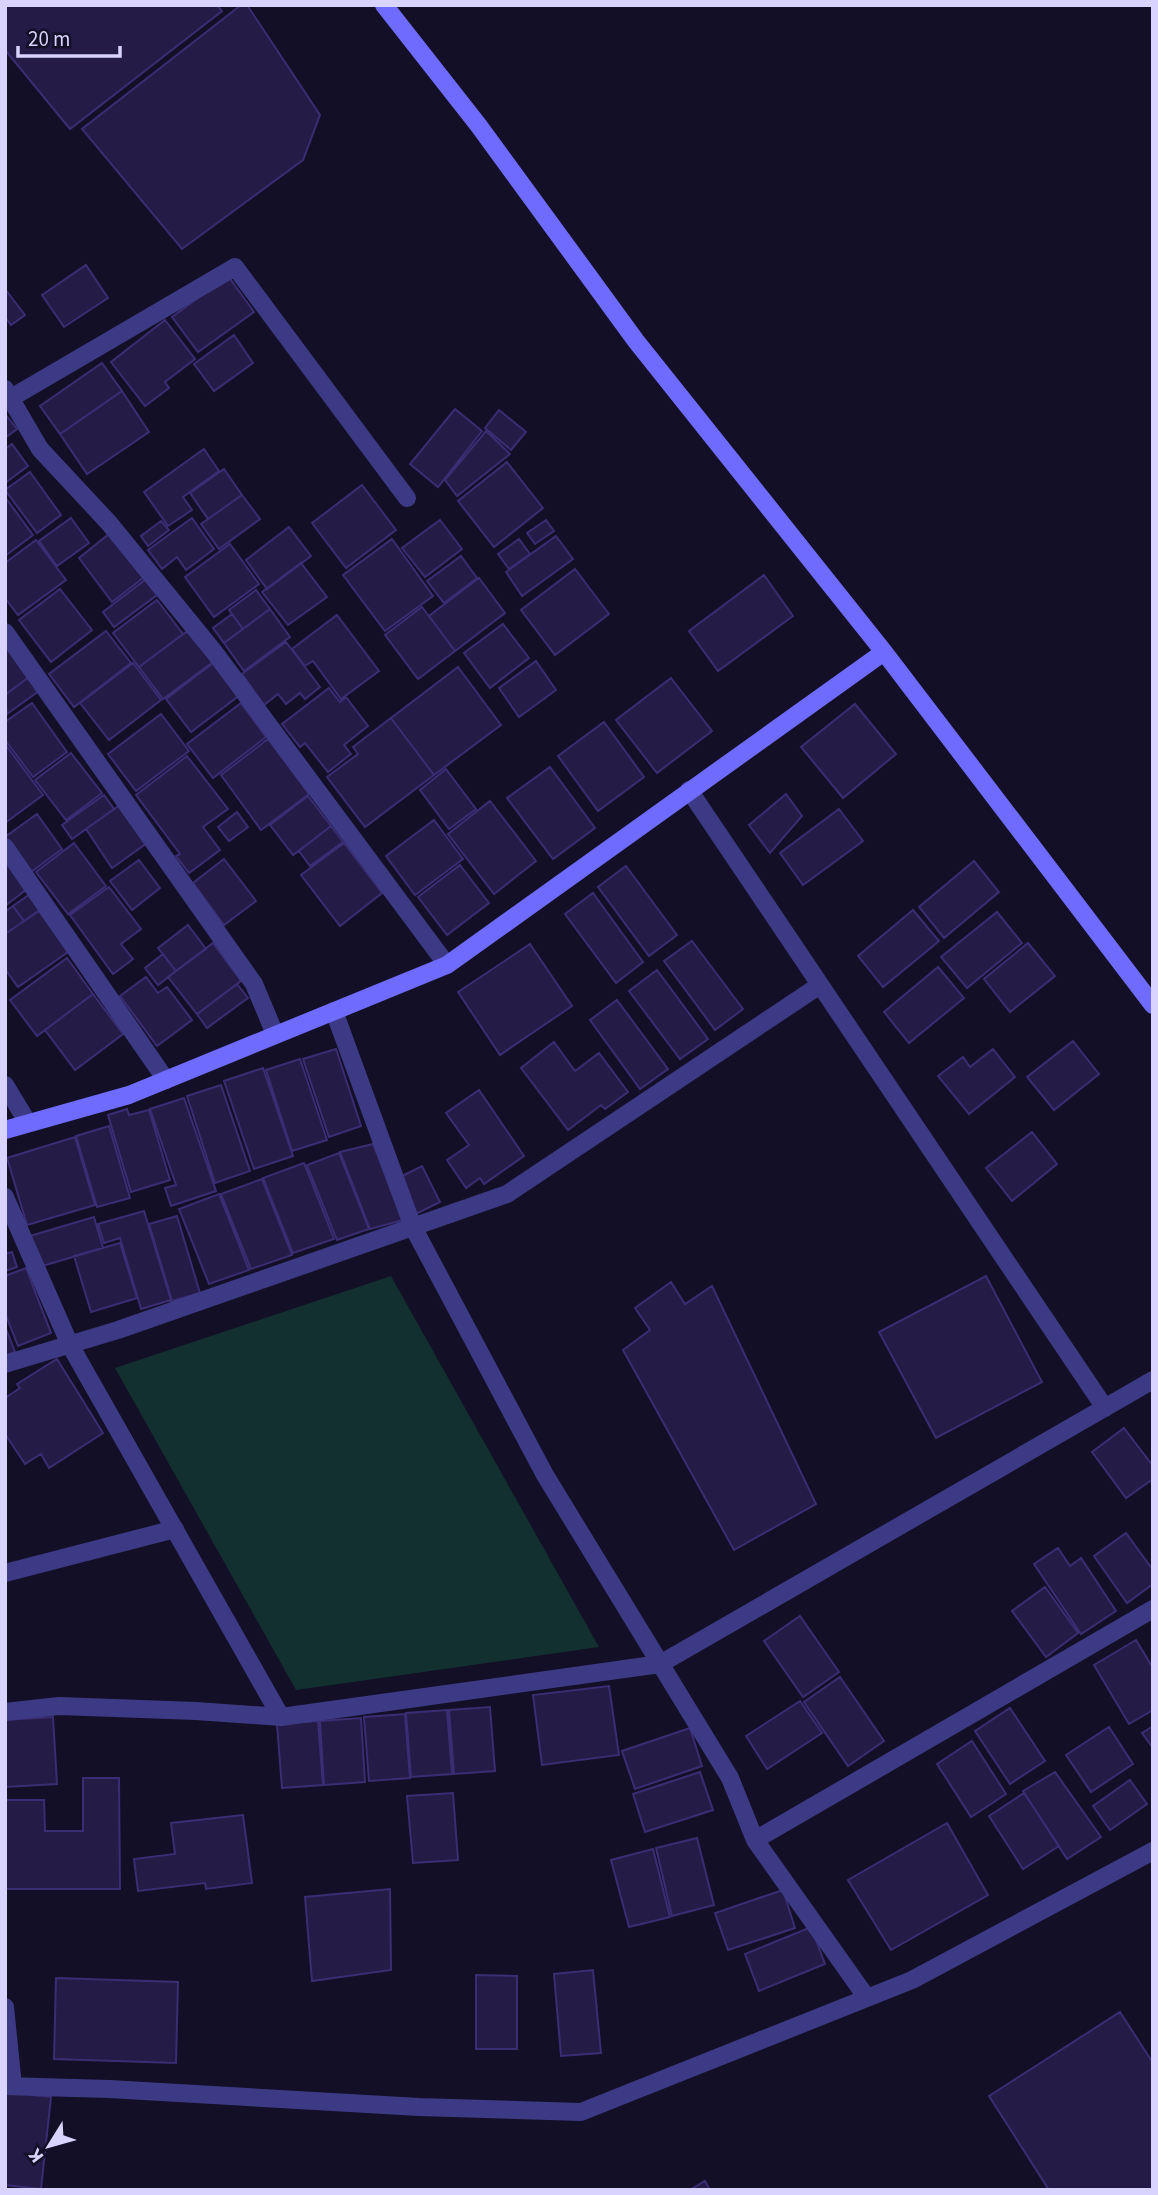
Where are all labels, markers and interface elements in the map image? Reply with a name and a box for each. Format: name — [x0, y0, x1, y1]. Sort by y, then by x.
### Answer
scale bar — [18, 14, 119, 58]
text: 20 m — [28, 24, 70, 54]
north arrow — [14, 2111, 84, 2181]
text: K — [22, 2142, 51, 2168]

